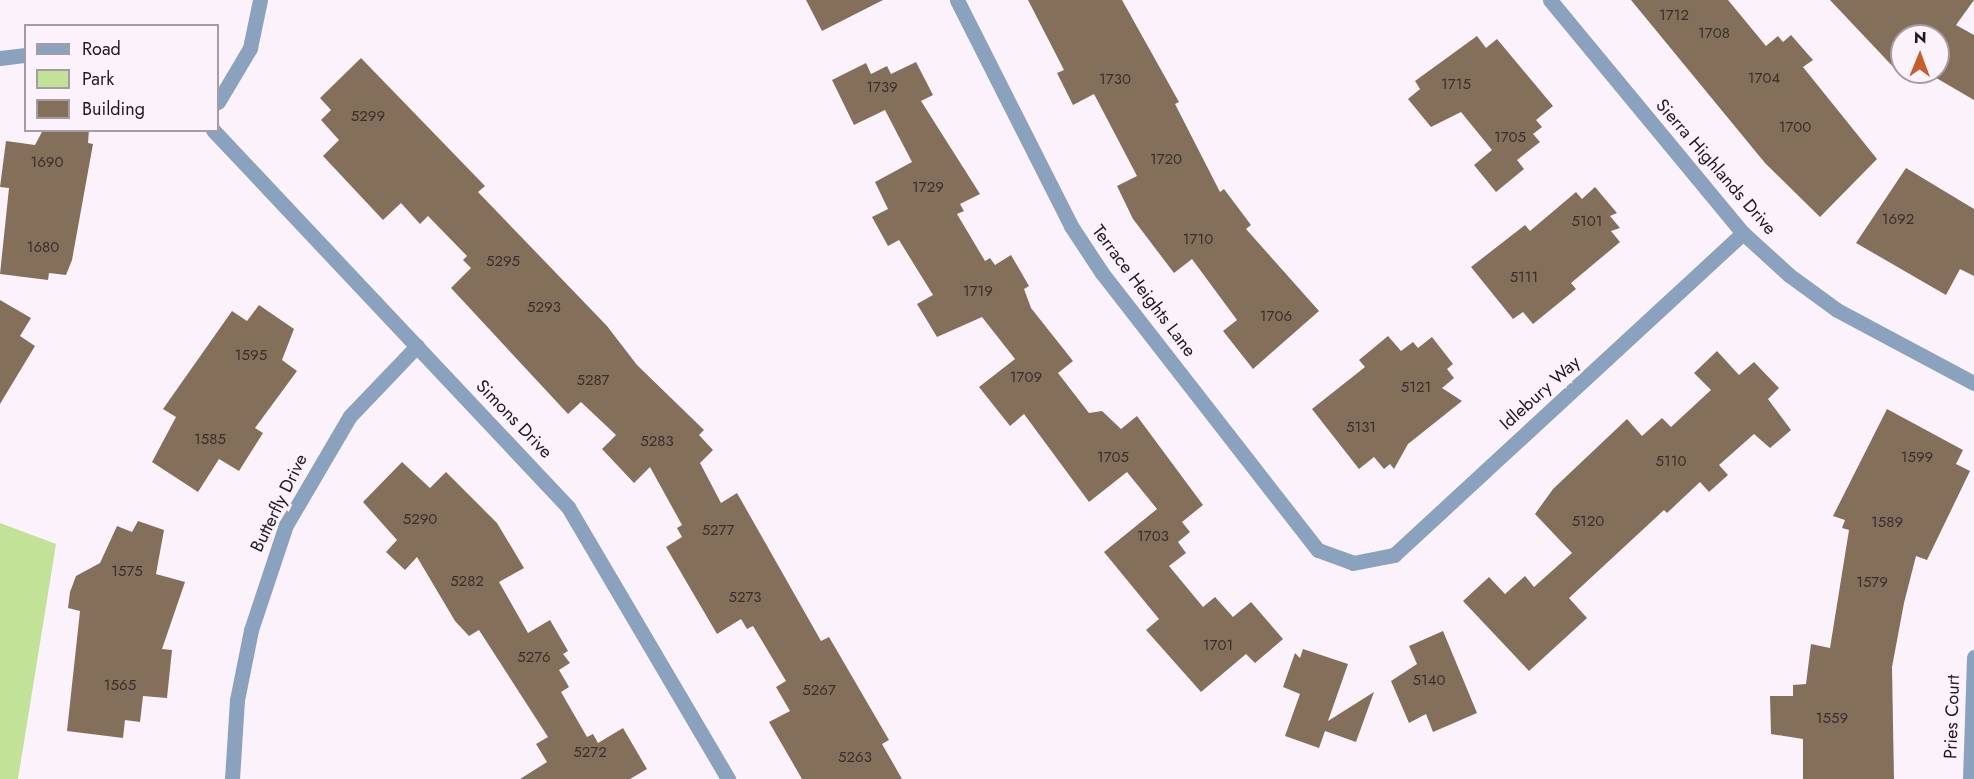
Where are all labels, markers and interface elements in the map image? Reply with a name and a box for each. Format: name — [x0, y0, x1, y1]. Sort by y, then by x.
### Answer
house number: 1712 — [1659, 7, 1689, 25]
legend — [24, 24, 219, 132]
north arrow — [1890, 24, 1950, 84]
house number: 1708 — [1698, 25, 1730, 43]
text: N — [1914, 26, 1927, 49]
text: Road — [82, 36, 121, 62]
text: Park — [82, 66, 114, 92]
house number: 1704 — [1748, 70, 1780, 88]
house number: 1730 — [1099, 71, 1131, 89]
house number: 1715 — [1441, 76, 1471, 94]
house number: 1739 — [866, 79, 898, 97]
street label: Sierra Highlands Drive — [1651, 95, 1781, 239]
text: Building — [82, 96, 145, 122]
house number: 5299 — [351, 108, 385, 126]
house number: 1700 — [1779, 119, 1811, 137]
house number: 1705 — [1494, 129, 1526, 147]
house number: 1720 — [1150, 151, 1182, 169]
house number: 1690 — [30, 154, 64, 172]
house number: 1729 — [912, 179, 944, 197]
house number: 1692 — [1882, 211, 1914, 229]
house number: 5101 — [1572, 213, 1602, 231]
street label: Terrace Heights Lane — [1087, 221, 1201, 361]
house number: 1710 — [1183, 231, 1213, 249]
house number: 1680 — [27, 239, 59, 257]
house number: 5295 — [486, 253, 520, 271]
house number: 5111 — [1510, 269, 1538, 287]
house number: 1719 — [963, 283, 993, 301]
house number: 5293 — [527, 299, 561, 317]
house number: 1706 — [1260, 308, 1292, 326]
house number: 1595 — [235, 347, 267, 365]
street label: Idlebury Way — [1495, 351, 1585, 435]
house number: 1709 — [1010, 369, 1042, 387]
house number: 5287 — [577, 372, 609, 390]
street label: Simons Drive — [471, 375, 557, 463]
house number: 5121 — [1401, 379, 1431, 397]
house number: 5131 — [1346, 419, 1376, 437]
house number: 1585 — [194, 431, 226, 449]
house number: 5283 — [640, 433, 674, 451]
house number: 1705 — [1097, 449, 1129, 467]
house number: 1599 — [1901, 449, 1933, 467]
street label: Butterfly Drive — [246, 451, 312, 555]
house number: 5110 — [1656, 453, 1686, 471]
house number: 5290 — [403, 511, 437, 529]
house number: 5120 — [1572, 513, 1604, 531]
house number: 1589 — [1871, 514, 1903, 532]
house number: 5277 — [702, 522, 734, 540]
house number: 1703 — [1137, 528, 1169, 546]
house number: 1575 — [111, 563, 143, 581]
house number: 5282 — [450, 573, 484, 591]
house number: 1579 — [1856, 574, 1888, 592]
house number: 5273 — [728, 589, 762, 607]
house number: 1701 — [1203, 637, 1233, 655]
house number: 5276 — [517, 649, 551, 667]
house number: 5140 — [1413, 672, 1445, 690]
street label: Pries Court — [1940, 674, 1964, 760]
house number: 1565 — [104, 677, 136, 695]
house number: 5267 — [802, 682, 836, 700]
house number: 1559 — [1816, 710, 1848, 728]
house number: 5272 — [573, 744, 607, 762]
house number: 5263 — [838, 749, 872, 767]

